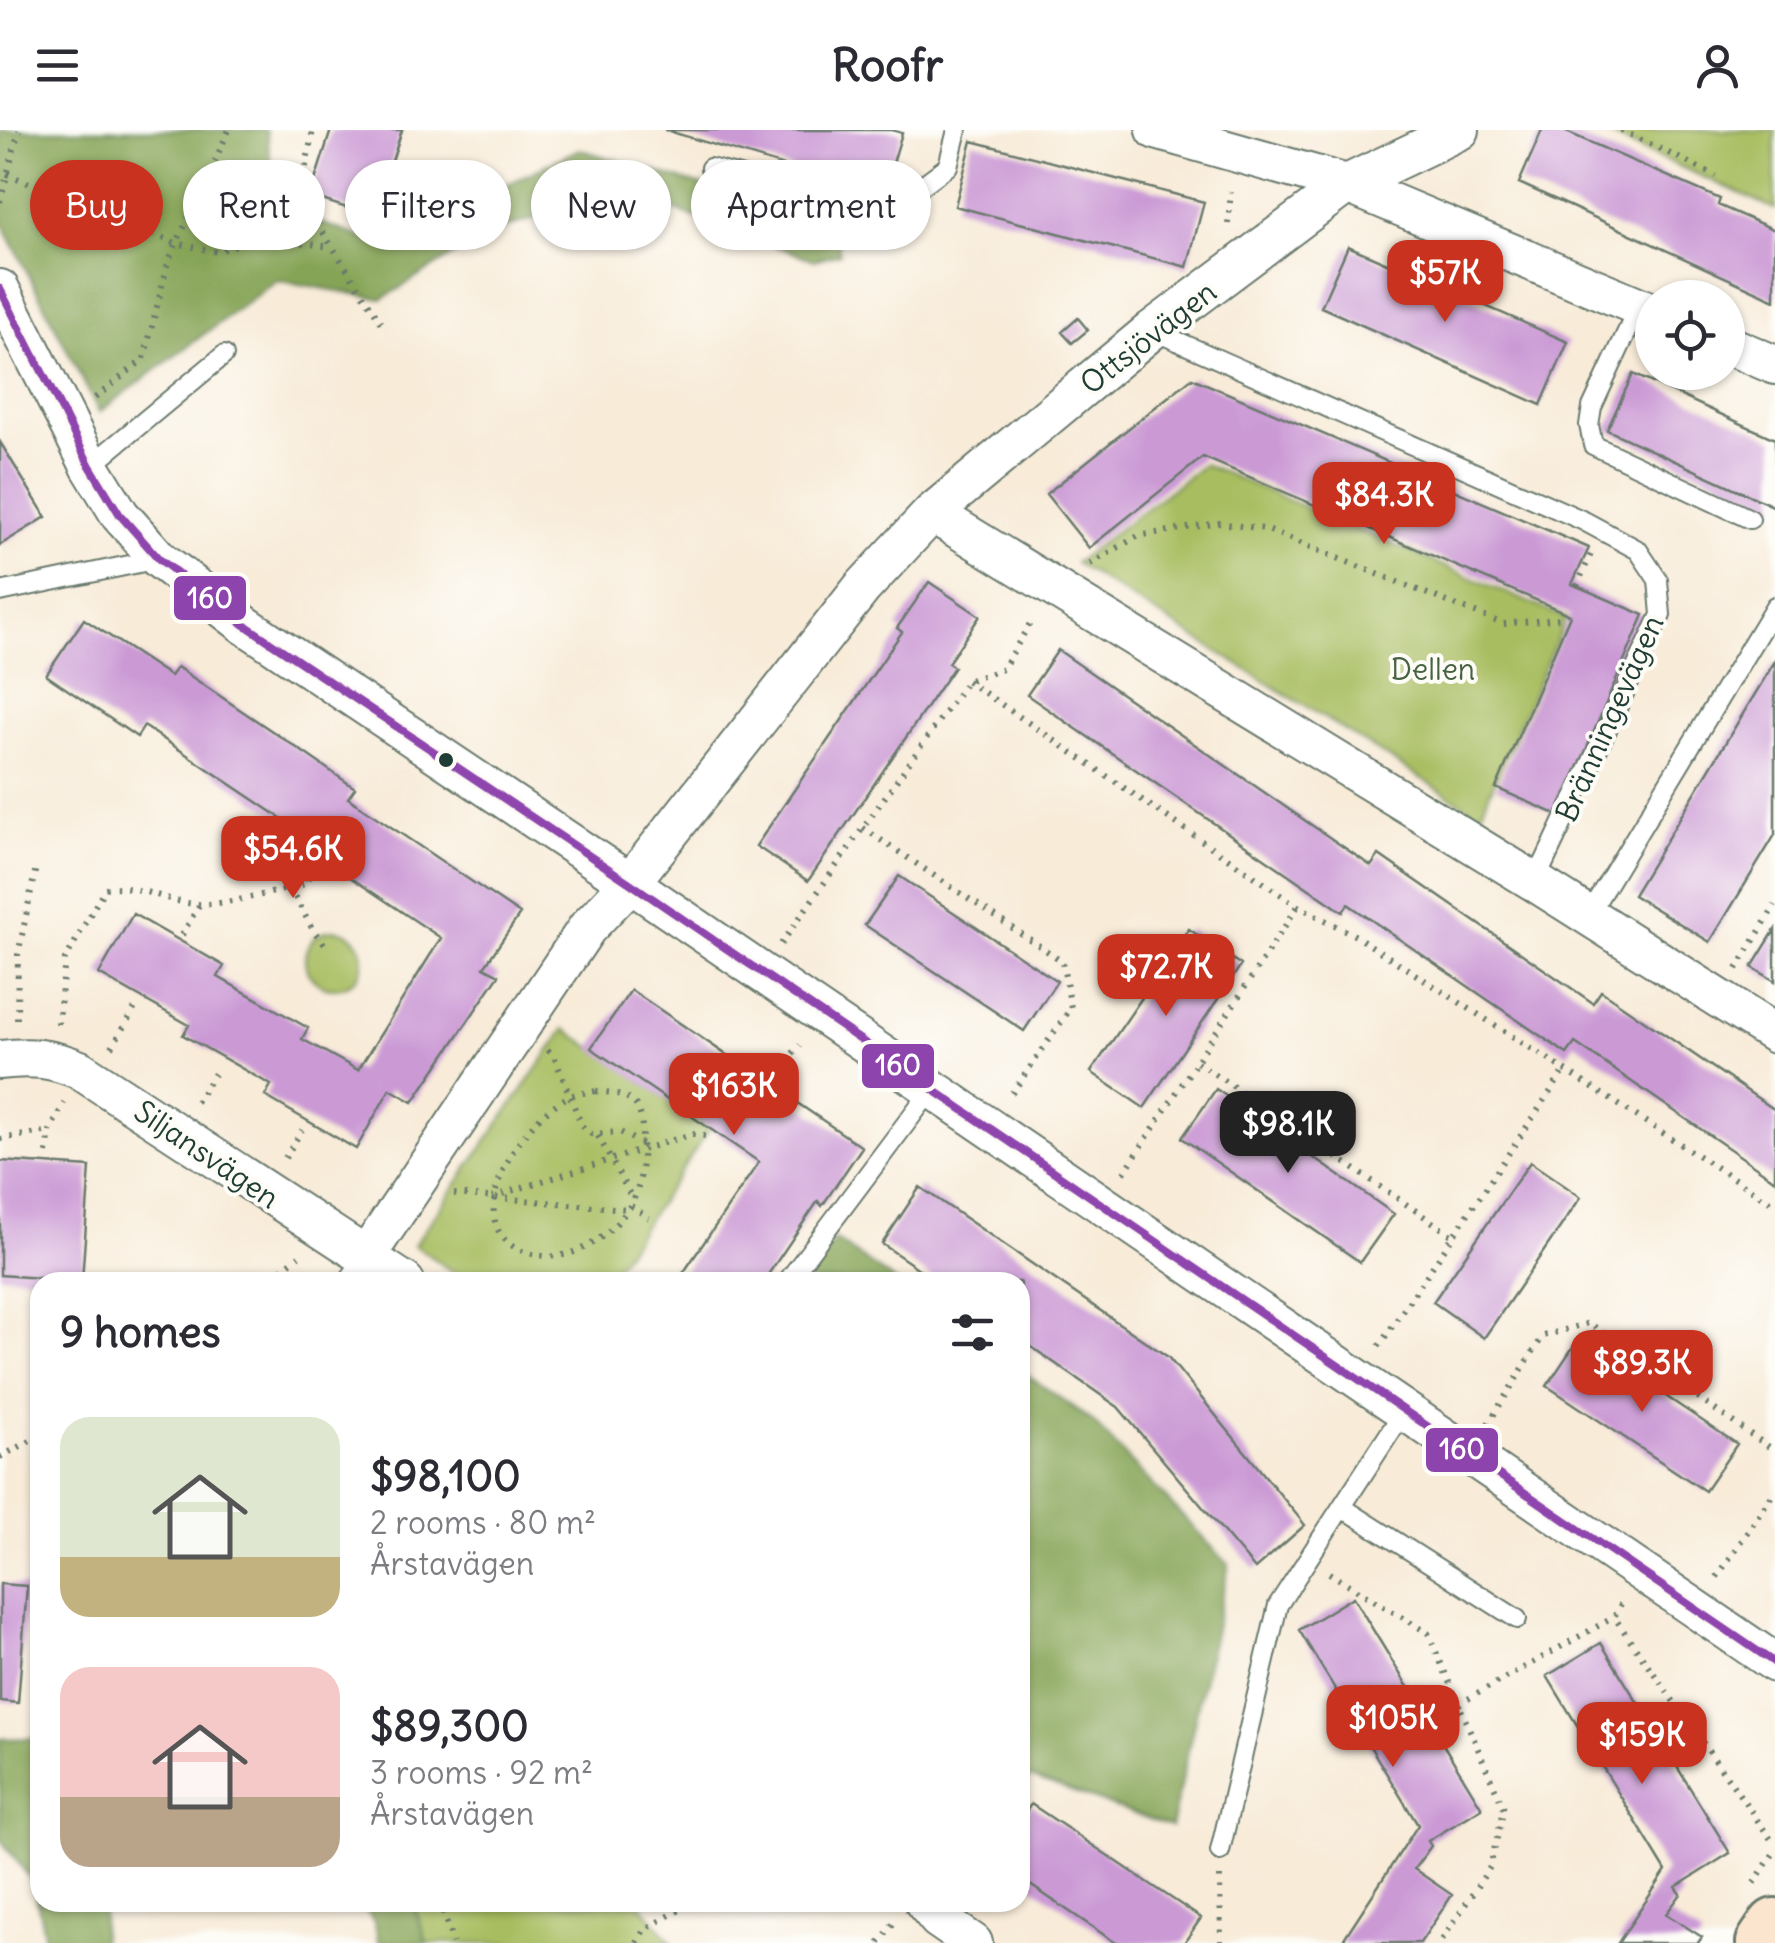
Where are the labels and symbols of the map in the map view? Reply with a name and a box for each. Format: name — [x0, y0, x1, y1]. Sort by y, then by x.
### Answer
pin: $57K — [1386, 240, 1504, 325]
street label: Ottsjövägen — [1072, 272, 1224, 402]
pin: $84.3K — [1303, 462, 1465, 547]
line badge: 160 — [172, 574, 248, 622]
text: 160 — [187, 580, 233, 616]
street label: Bränningevägen — [1546, 609, 1672, 827]
park label: Dellen — [1391, 650, 1475, 688]
unlabelled marker — [436, 750, 456, 770]
pin: $54.6K — [212, 816, 374, 901]
pin: $72.7K — [1085, 934, 1247, 1019]
line badge: 160 — [860, 1042, 936, 1090]
text: 160 — [875, 1047, 921, 1083]
pin: $163K — [664, 1053, 804, 1138]
pin: $98.1K — [1207, 1091, 1369, 1176]
street label: Siljansvägen — [127, 1092, 287, 1216]
pin: $89.3K — [1561, 1330, 1723, 1415]
line badge: 160 — [1424, 1426, 1500, 1474]
text: 160 — [1439, 1431, 1485, 1467]
pin: $105K — [1323, 1685, 1463, 1770]
pin: $159K — [1572, 1702, 1712, 1787]

